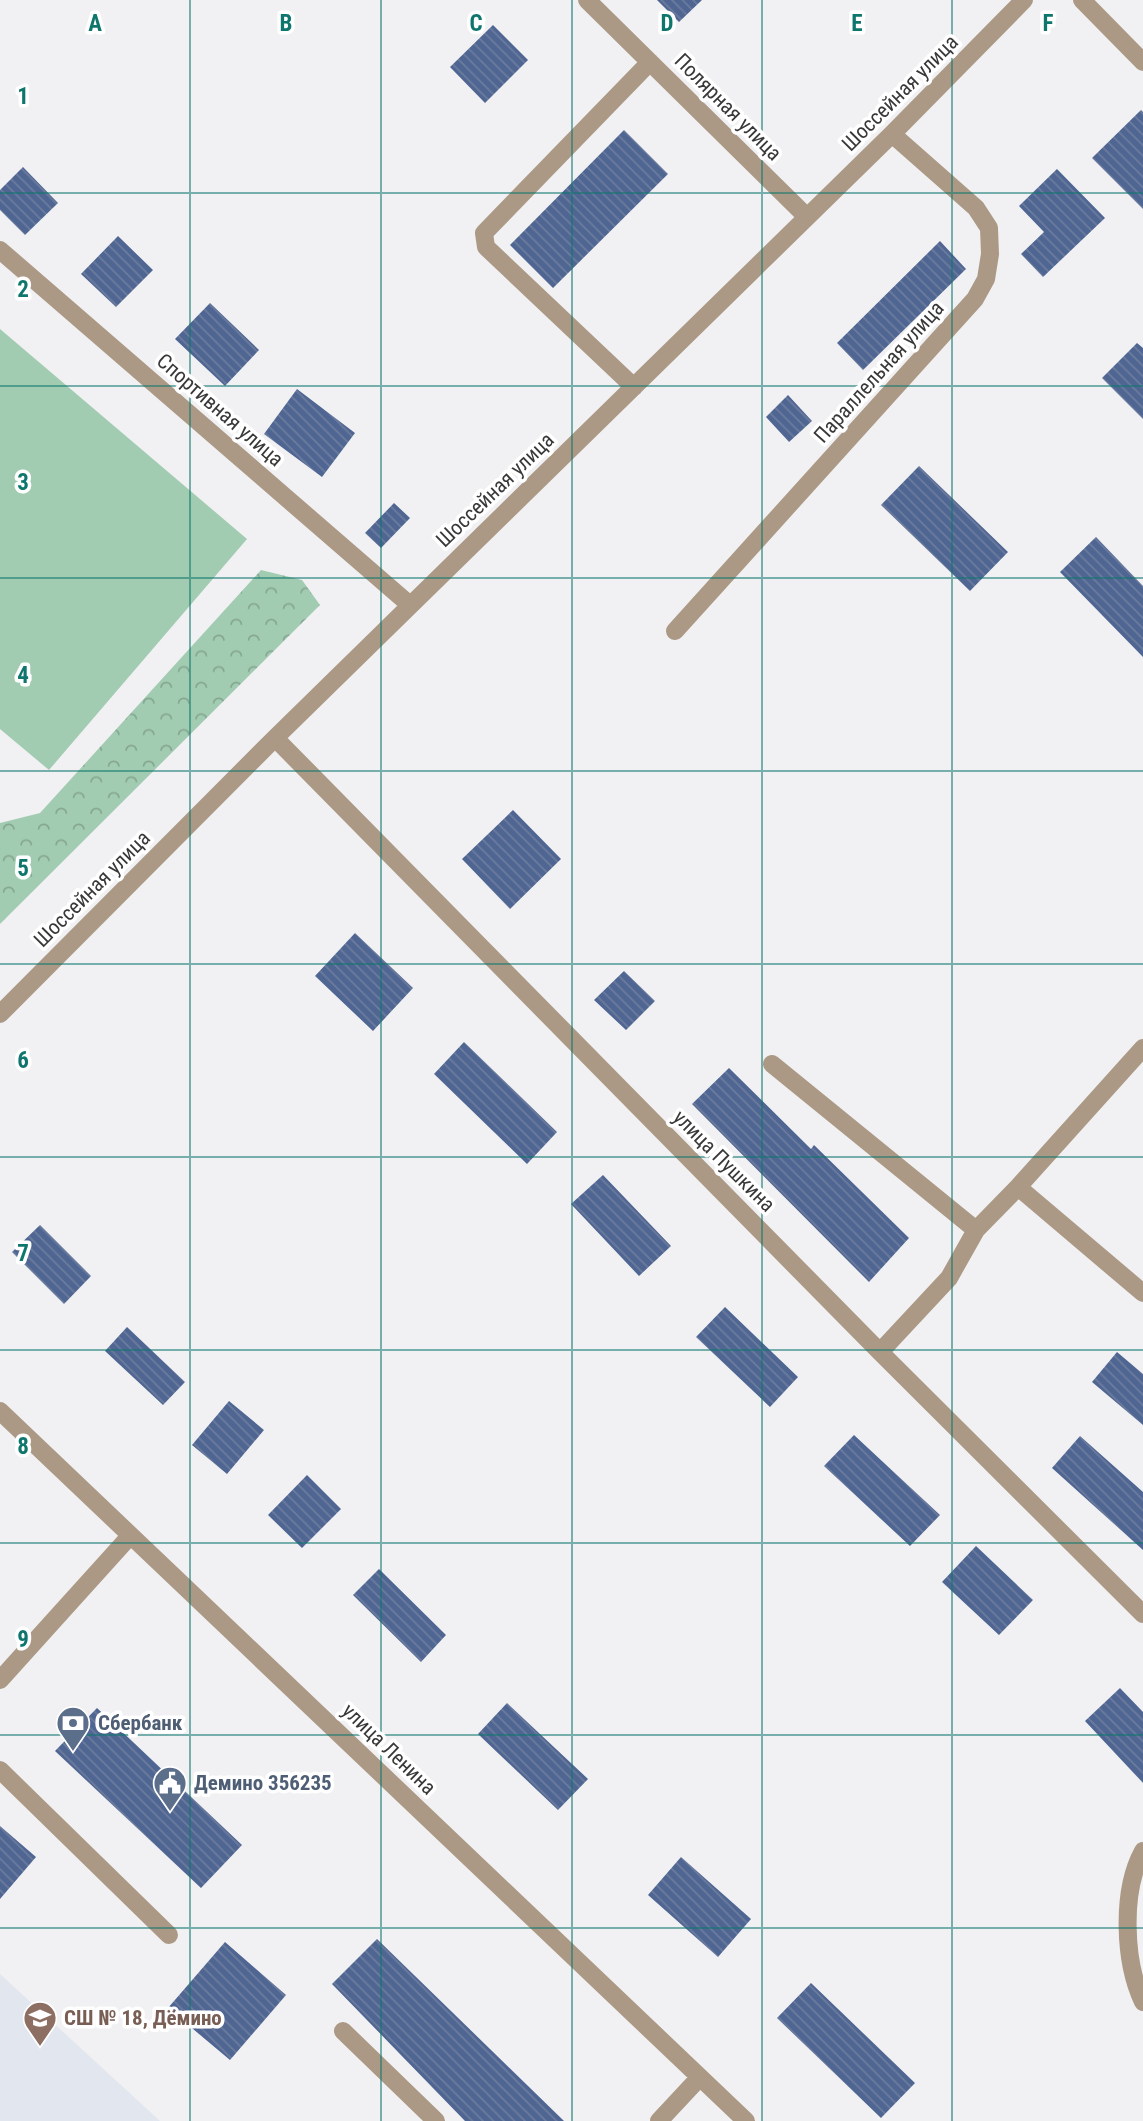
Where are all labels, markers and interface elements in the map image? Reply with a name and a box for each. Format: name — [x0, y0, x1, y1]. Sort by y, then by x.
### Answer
text: A — [88, 10, 102, 37]
text: B — [280, 10, 292, 37]
text: C — [469, 10, 483, 37]
text: D — [661, 10, 674, 37]
text: E — [851, 10, 863, 37]
text: F — [1043, 10, 1054, 37]
street label: Шоссейная улица — [837, 30, 963, 156]
street label: Полярная улица — [670, 49, 786, 165]
text: 1 — [17, 83, 29, 110]
text: 2 — [17, 276, 29, 303]
street label: Параллельная улица — [809, 296, 949, 448]
street label: Спортивная улица — [152, 349, 288, 471]
street label: Шоссейная улица — [431, 428, 559, 552]
text: 3 — [17, 469, 29, 496]
text: 4 — [17, 662, 29, 689]
street label: Шоссейная улица — [29, 826, 155, 952]
text: 5 — [17, 855, 29, 882]
text: 6 — [17, 1047, 29, 1074]
street label: улица Пушкина — [668, 1105, 780, 1217]
text: 7 — [17, 1240, 29, 1267]
text: 8 — [17, 1433, 29, 1460]
text: 9 — [17, 1626, 29, 1653]
street label: улица Ленина — [337, 1699, 441, 1799]
bank icon: Сбербанк — [54, 1704, 92, 1753]
place label: Сбербанк — [98, 1711, 183, 1735]
public building icon: Демино 356235 — [151, 1764, 189, 1813]
place label: Демино 356235 — [194, 1771, 332, 1795]
school or university icon: СШ № 18, Дёмино — [21, 1999, 59, 2048]
place label: СШ № 18, Дёмино — [64, 2006, 222, 2030]

